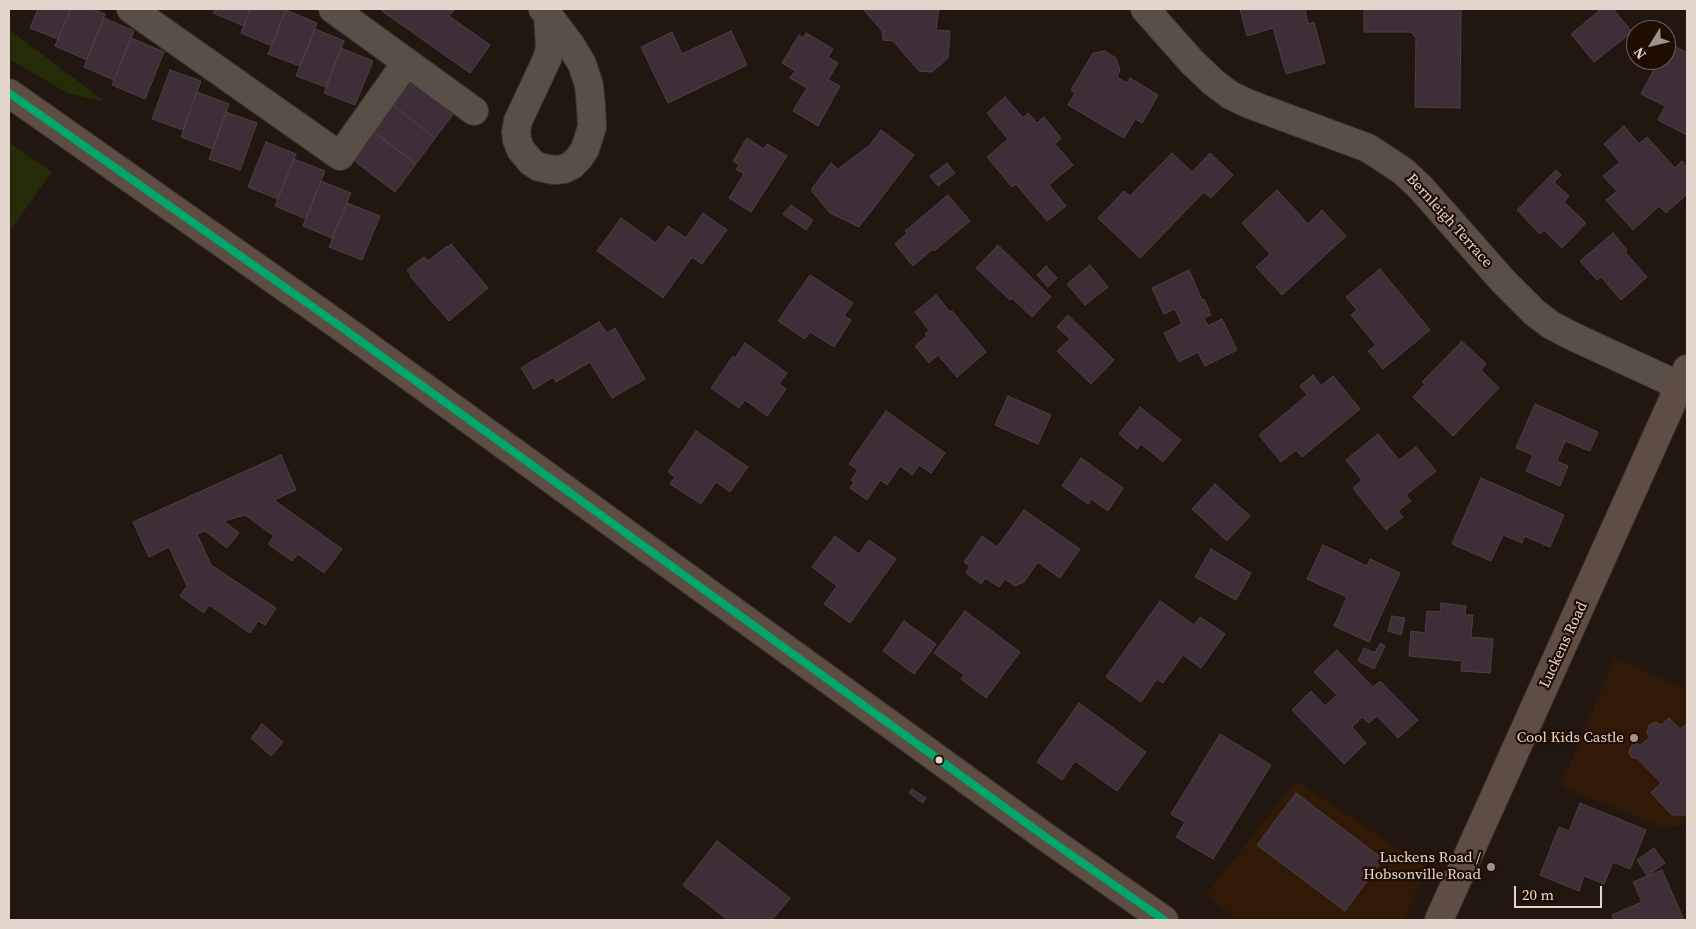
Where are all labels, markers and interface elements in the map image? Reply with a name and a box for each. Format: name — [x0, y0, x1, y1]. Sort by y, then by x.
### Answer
north arrow — [1626, 20, 1676, 70]
text: N — [1629, 43, 1651, 63]
street label: Bernleigh Terrace — [1402, 170, 1496, 272]
street label: Luckens Road — [1536, 599, 1592, 691]
place label: Cool Kids Castle — [1517, 729, 1624, 747]
marker: Cool Kids Castle — [1628, 732, 1640, 744]
unlabelled marker — [934, 755, 944, 765]
place label: Luckens Road / Hobsonville Road — [1363, 849, 1481, 884]
marker: Luckens Road / Hobsonville Road — [1485, 861, 1497, 873]
scale bar — [1516, 876, 1604, 908]
text: 20 m — [1522, 884, 1554, 905]

